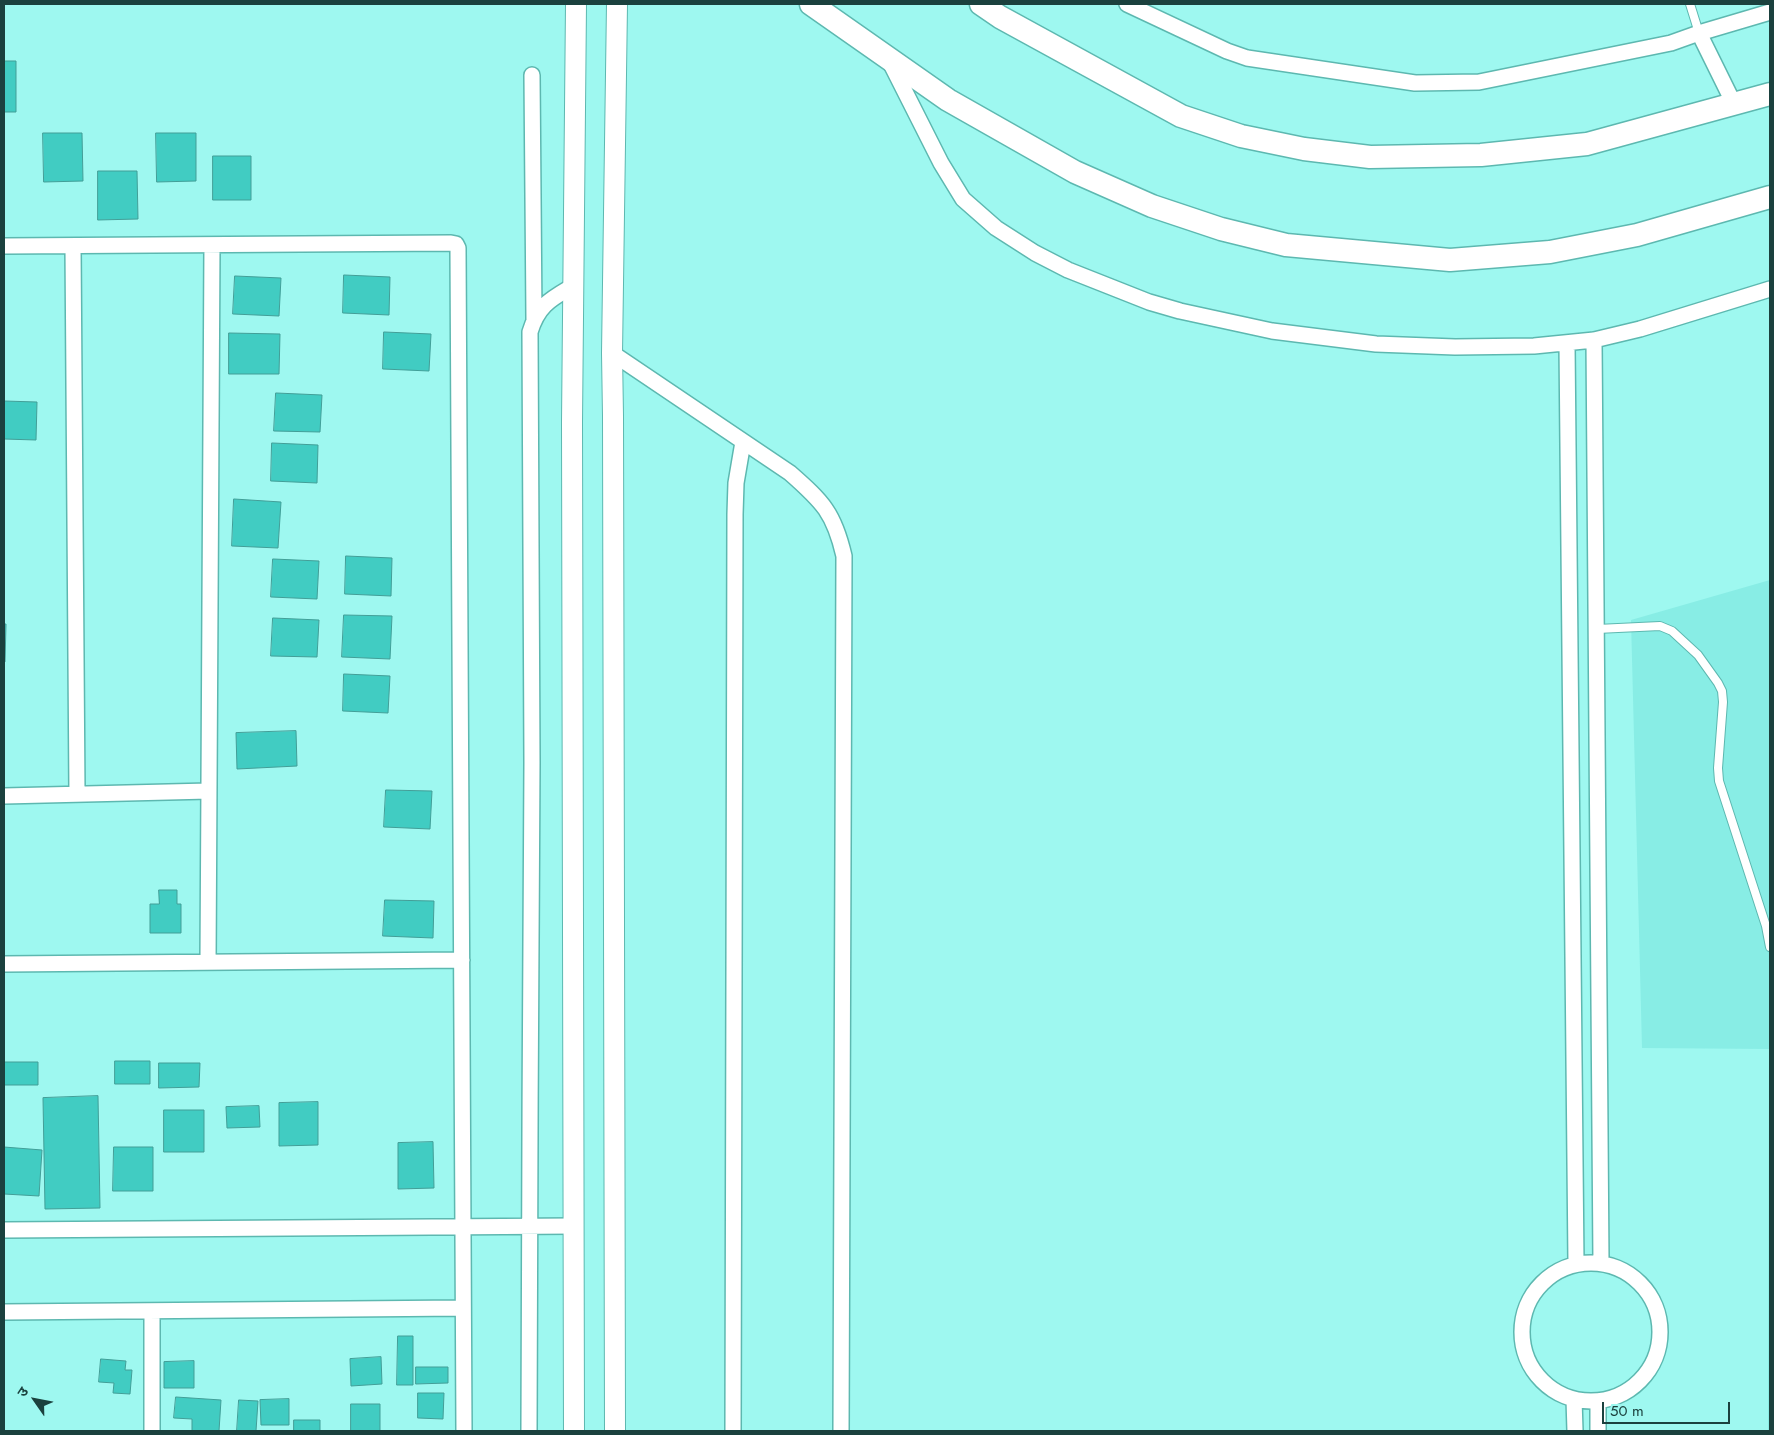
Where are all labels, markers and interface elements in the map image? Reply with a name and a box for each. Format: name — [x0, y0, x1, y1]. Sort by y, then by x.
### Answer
north arrow — [10, 1375, 60, 1425]
text: उ — [12, 1383, 33, 1401]
scale bar — [1604, 1392, 1732, 1424]
text: 50 m — [1610, 1400, 1644, 1422]

